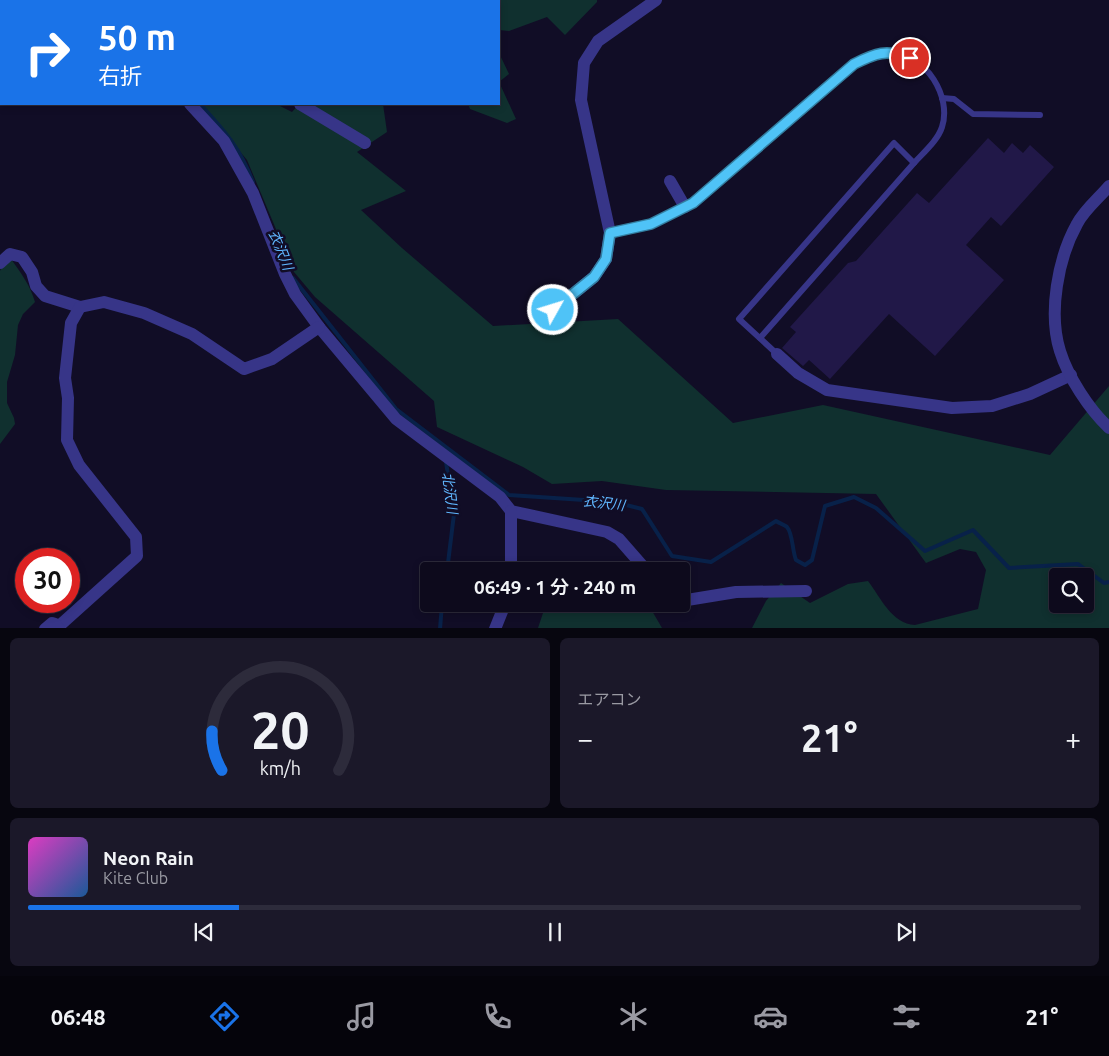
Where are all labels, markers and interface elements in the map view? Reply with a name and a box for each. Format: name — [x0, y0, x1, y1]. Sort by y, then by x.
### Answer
text: 50 m — [98, 17, 176, 57]
icon: right — [15, 20, 80, 85]
pin — [889, 37, 931, 79]
icon: arrive — [896, 44, 924, 72]
text: 右折 — [98, 63, 142, 88]
water label: 衣沢川 — [266, 228, 297, 274]
position arrow — [526, 283, 578, 335]
water label: 北沢川 — [440, 471, 461, 517]
water label: 衣沢川 — [582, 493, 628, 514]
speed limit sign: 30 — [15, 548, 80, 613]
map controls — [1049, 568, 1094, 613]
button: search — [1049, 568, 1094, 613]
text: 06:49 · 1 分 · 240 m — [474, 576, 636, 598]
text: エアコン — [578, 690, 642, 708]
text: 20 — [250, 701, 309, 759]
text: 21° — [801, 717, 857, 759]
text: − — [578, 723, 593, 754]
text: + — [1065, 723, 1081, 754]
text: km/h — [259, 758, 300, 778]
text: Neon Rain — [103, 847, 194, 869]
text: Kite Club — [103, 869, 168, 887]
icon: previous — [190, 918, 218, 946]
icon: pause — [541, 918, 569, 946]
icon: next — [892, 918, 920, 946]
icon: directions — [207, 999, 242, 1034]
icon: music — [344, 999, 379, 1034]
icon: phone — [480, 999, 515, 1034]
icon: climate — [616, 999, 651, 1034]
icon: car — [753, 999, 788, 1034]
icon: filters — [889, 999, 924, 1034]
text: 06:48 — [51, 1004, 106, 1029]
text: 21° — [1026, 1004, 1058, 1029]

